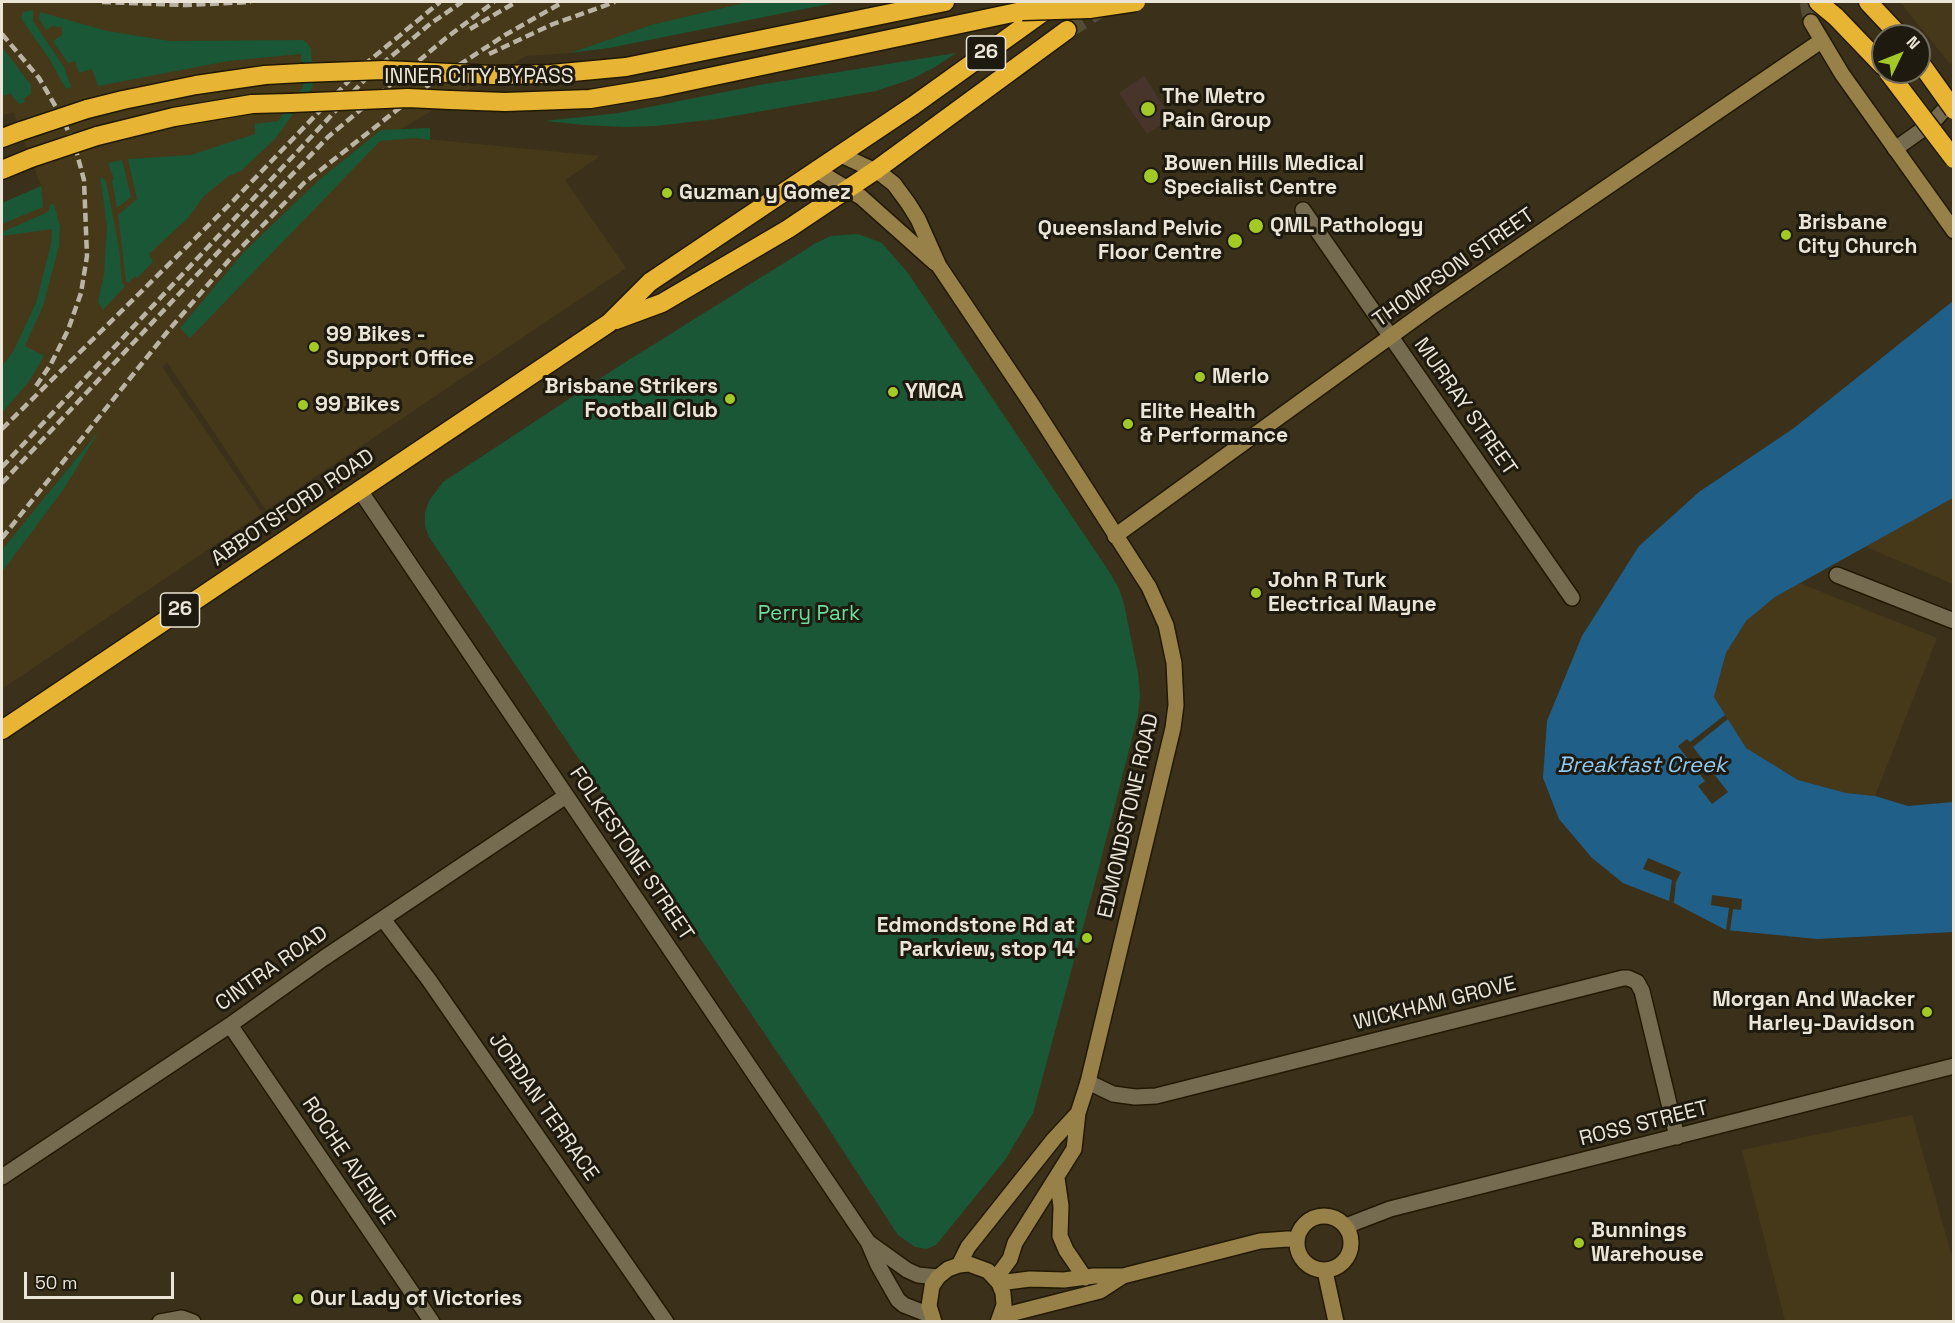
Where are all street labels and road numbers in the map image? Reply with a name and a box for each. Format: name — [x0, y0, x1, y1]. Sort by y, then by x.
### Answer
road number: 26 — [966, 36, 1006, 70]
street label: INNER CITY BYPASS — [384, 64, 574, 90]
street label: THOMPSON STREET — [1369, 203, 1539, 333]
street label: MURRAY STREET — [1408, 333, 1522, 481]
street label: ABBOTSFORD ROAD — [207, 444, 379, 572]
road number: 26 — [160, 593, 200, 627]
street label: EDMONDSTONE ROAD — [1093, 711, 1165, 921]
street label: FOLKESTONE STREET — [563, 762, 699, 946]
street label: CINTRA ROAD — [211, 921, 333, 1017]
street label: WICKHAM GROVE — [1351, 972, 1519, 1036]
street label: JORDAN TERRACE — [483, 1028, 603, 1186]
street label: ROCHE AVENUE — [296, 1092, 400, 1230]
street label: ROSS STREET — [1577, 1096, 1711, 1152]

